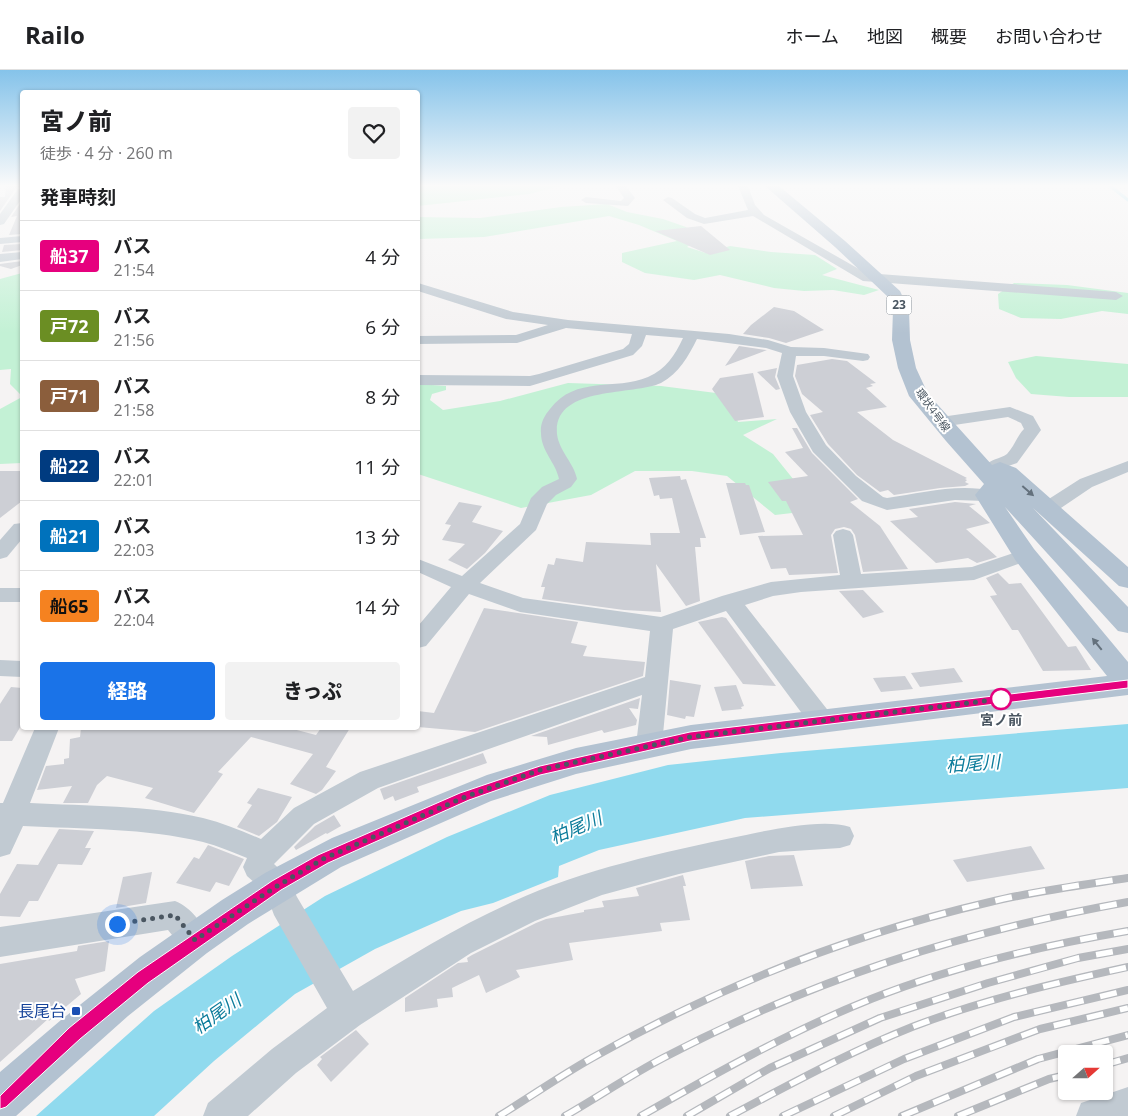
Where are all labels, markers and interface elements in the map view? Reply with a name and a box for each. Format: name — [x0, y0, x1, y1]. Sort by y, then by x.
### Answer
text: Railo — [25, 18, 85, 51]
text: ホーム — [786, 24, 839, 48]
text: 地図 — [867, 24, 903, 48]
text: 概要 — [931, 24, 967, 48]
text: お問い合わせ — [995, 24, 1103, 48]
text: 宮ノ前 — [40, 104, 112, 137]
button: heart — [348, 107, 400, 159]
text: 徒歩 · 4 分 · 260 m — [40, 142, 173, 164]
text: 発車時刻 — [40, 184, 116, 210]
text: バス — [114, 233, 152, 259]
text: 船37 — [50, 244, 89, 268]
text: 4 分 — [365, 244, 400, 270]
text: 21:54 — [114, 259, 154, 281]
road number: 23 — [886, 296, 912, 314]
text: バス — [114, 303, 152, 329]
text: 戸72 — [50, 314, 89, 338]
text: 6 分 — [365, 314, 400, 340]
text: 21:56 — [114, 329, 154, 351]
text: バス — [114, 373, 152, 399]
text: 戸71 — [50, 384, 89, 408]
text: 8 分 — [365, 384, 400, 410]
street label: 環状4号線 — [913, 385, 954, 434]
text: 21:58 — [114, 399, 154, 421]
text: バス — [114, 443, 152, 469]
text: 船22 — [50, 454, 89, 478]
text: 11 分 — [354, 454, 400, 480]
text: 22:01 — [114, 469, 154, 491]
one-way arrow — [1022, 485, 1034, 497]
text: バス — [114, 513, 152, 539]
text: 船21 — [50, 524, 89, 548]
text: 13 分 — [354, 524, 400, 550]
text: 22:03 — [114, 539, 154, 561]
text: バス — [114, 583, 152, 609]
text: 船65 — [50, 594, 89, 618]
text: 14 分 — [354, 594, 400, 620]
text: 22:04 — [114, 609, 154, 631]
one-way arrow — [1092, 638, 1103, 651]
button: 経路 — [40, 662, 215, 720]
button: きっぷ — [225, 662, 400, 720]
marker: 宮ノ前 — [990, 688, 1012, 710]
place label: 宮ノ前 — [980, 710, 1022, 729]
water label: 柏尾川 — [945, 749, 1003, 777]
water label: 柏尾川 — [546, 805, 607, 849]
your location — [105, 912, 130, 937]
water label: 柏尾川 — [187, 987, 247, 1038]
place label: 長尾台 — [18, 1000, 66, 1022]
marker: 長尾台 — [70, 1005, 82, 1017]
north arrow — [1058, 1045, 1112, 1100]
map controls — [1058, 1045, 1113, 1100]

